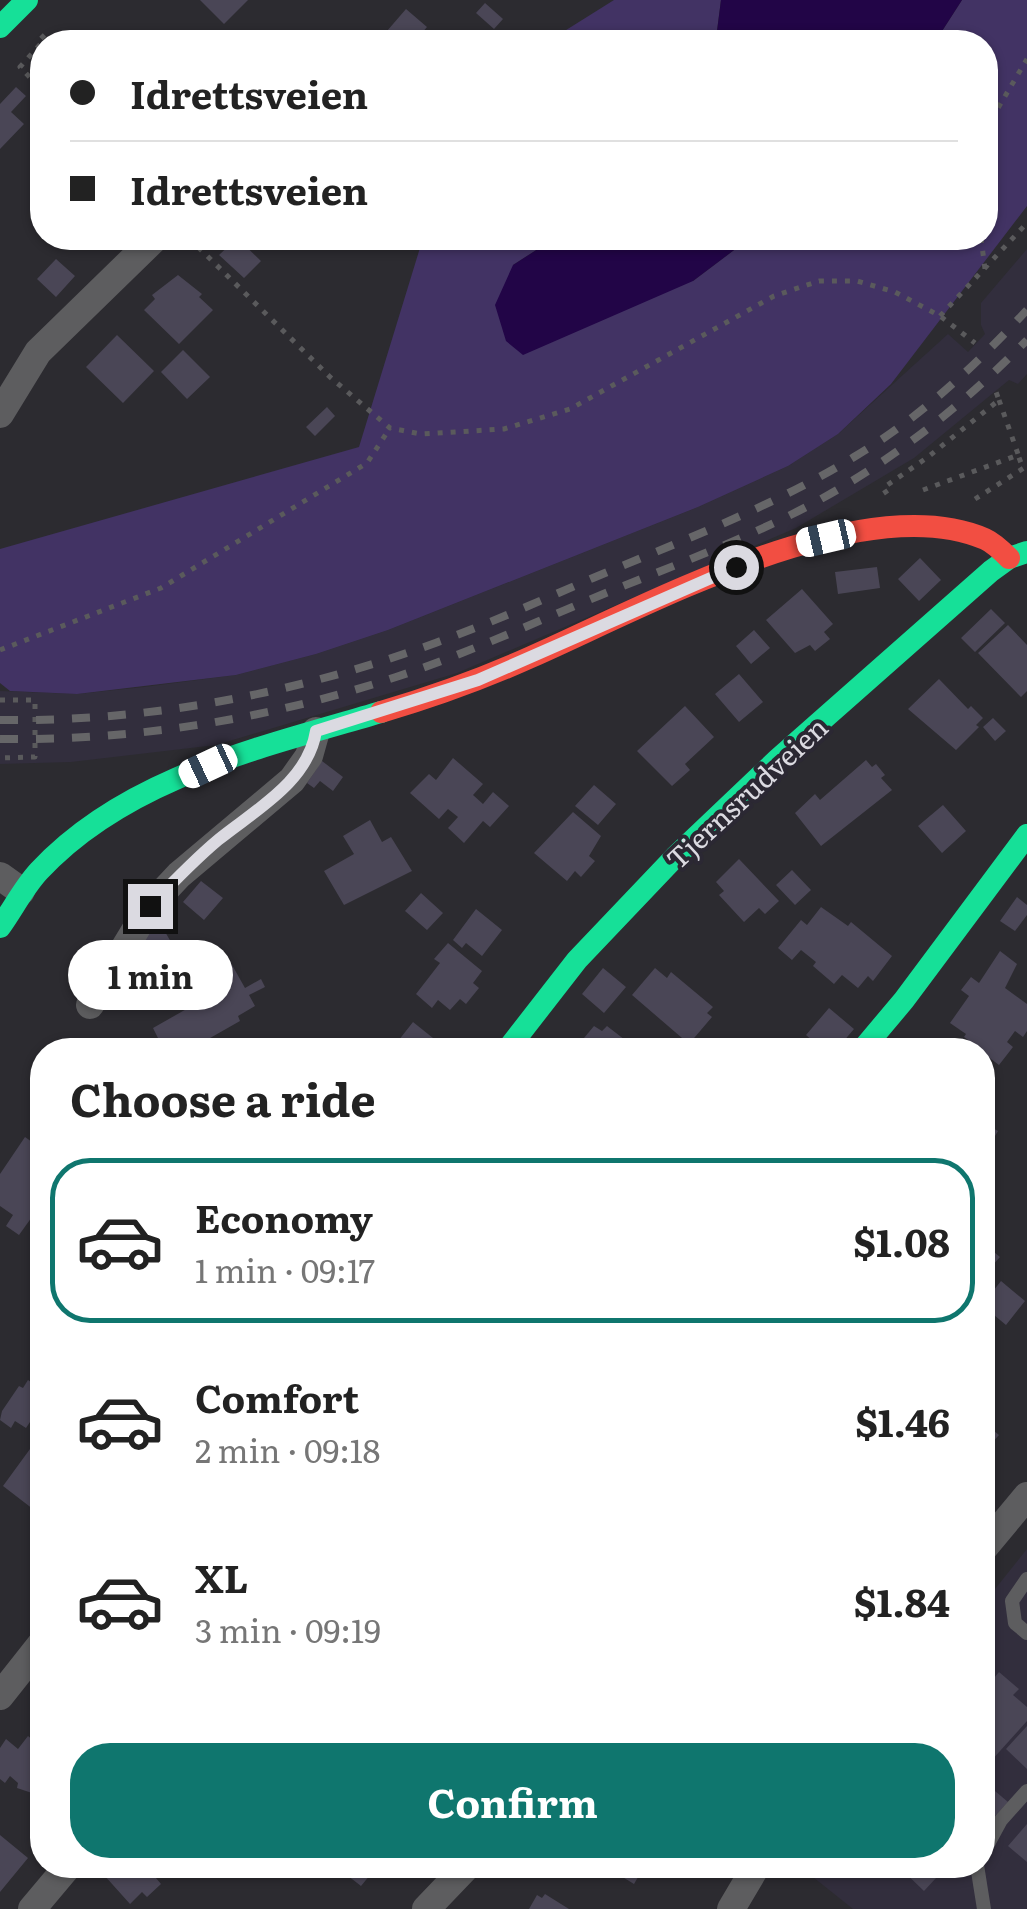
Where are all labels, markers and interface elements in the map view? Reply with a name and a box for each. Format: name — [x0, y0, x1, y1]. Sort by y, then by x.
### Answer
text: Idrettsveien — [130, 64, 368, 121]
text: Idrettsveien — [130, 160, 368, 217]
car — [793, 517, 859, 559]
route start — [714, 545, 759, 590]
street label: Tjernsrudveien — [656, 706, 836, 878]
car — [174, 740, 242, 792]
route end — [128, 884, 173, 929]
callout: 1 min — [68, 941, 232, 1011]
text: 1 min — [108, 951, 193, 999]
text: Choose a ride — [70, 1064, 376, 1131]
text: Economy — [195, 1188, 373, 1245]
icon: car — [75, 1196, 165, 1286]
text: $1.08 — [853, 1212, 950, 1269]
text: 1 min · 09:17 — [195, 1245, 375, 1293]
text: Comfort — [195, 1368, 359, 1425]
icon: car — [75, 1376, 165, 1466]
text: $1.46 — [855, 1392, 950, 1449]
text: 2 min · 09:18 — [195, 1425, 381, 1473]
text: XL — [195, 1548, 248, 1605]
icon: car — [75, 1556, 165, 1646]
text: $1.84 — [854, 1572, 950, 1629]
text: 3 min · 09:19 — [195, 1605, 381, 1653]
button: Confirm — [70, 1743, 955, 1858]

